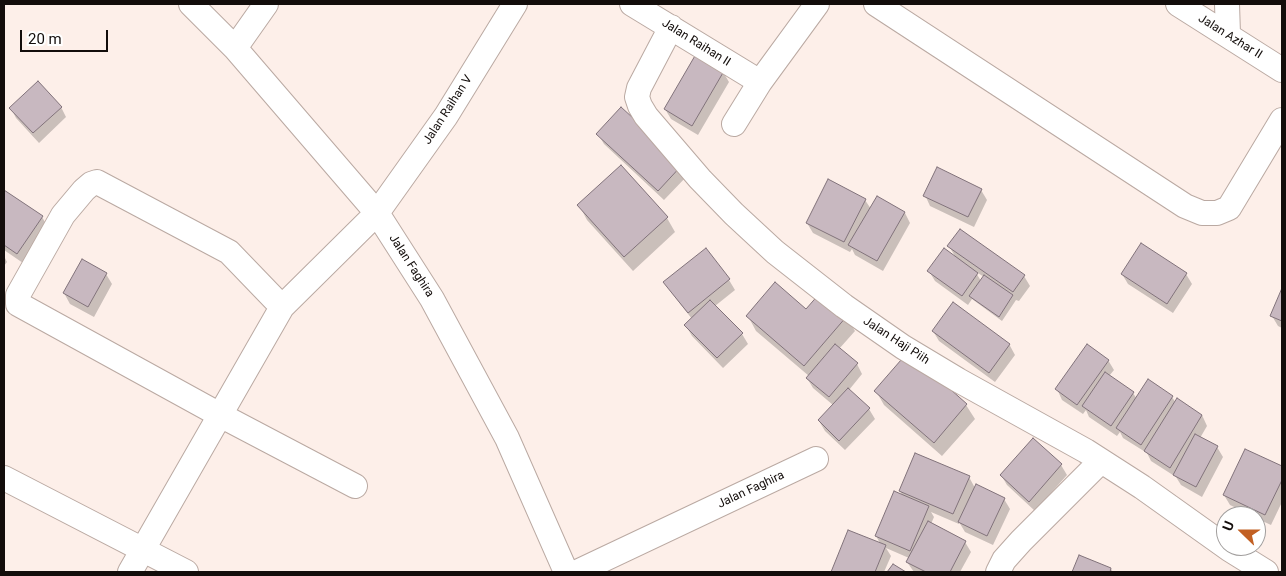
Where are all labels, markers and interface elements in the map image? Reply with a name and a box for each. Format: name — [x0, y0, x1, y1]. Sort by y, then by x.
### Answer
street label: Jalan Azhar II — [1195, 12, 1265, 62]
street label: Jalan Raihan II — [659, 16, 733, 70]
scale bar — [22, 20, 110, 52]
text: 20 m — [28, 30, 62, 48]
street label: Jalan Raihan V — [420, 73, 476, 147]
street label: Jalan Faghira — [385, 232, 437, 300]
street label: Jalan Haji Piih — [860, 314, 932, 368]
street label: Jalan Faghira — [715, 468, 787, 512]
north arrow — [1216, 506, 1266, 556]
text: U — [1219, 518, 1237, 533]

